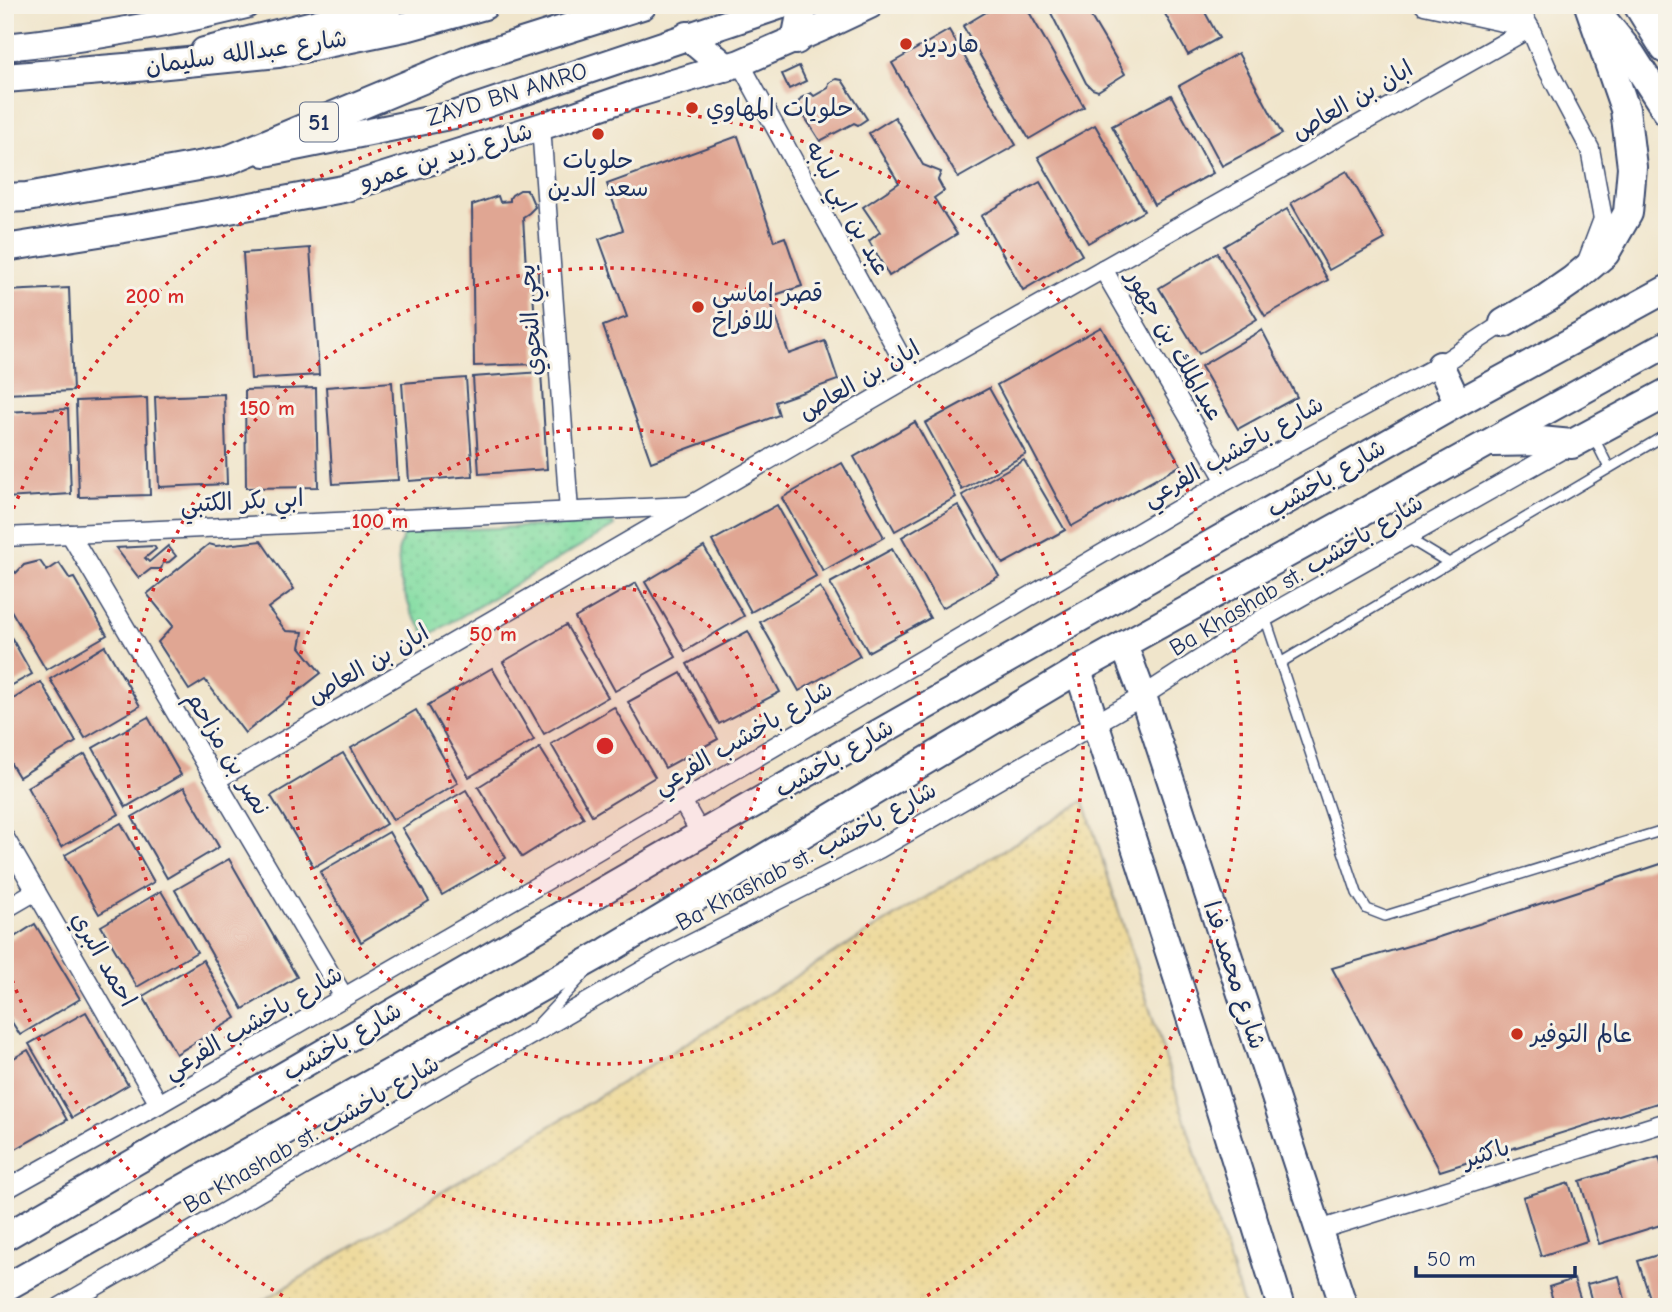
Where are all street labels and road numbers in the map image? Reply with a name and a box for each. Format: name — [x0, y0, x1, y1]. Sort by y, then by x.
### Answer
street label: شارع عبدالله سليمان — [143, 24, 349, 83]
street label: ابان بن العاص — [1286, 54, 1418, 146]
street label: ZAYD BN AMRO — [423, 56, 591, 132]
road number: 51 — [300, 102, 338, 141]
street label: شارع زيد بن عمرو — [354, 116, 537, 199]
street label: عبد بن ابي لبابه — [793, 136, 896, 283]
street label: يحي النحوي — [512, 263, 555, 377]
street label: عبدالملك بن جهور — [1118, 263, 1230, 426]
street label: ابان بن العاص — [793, 334, 925, 426]
street label: شارع باخشب الفرعي — [1138, 389, 1328, 513]
street label: شارع باخشب — [1261, 432, 1391, 524]
street label: ابي بكر الكتبي — [180, 484, 305, 525]
street label: Ba Khashab st. شارع باخشب — [1164, 488, 1429, 665]
street label: ابان بن العاص — [302, 618, 434, 710]
street label: شارع باخشب الفرعي — [648, 674, 838, 800]
street label: نصر بن مزاحم — [177, 686, 276, 822]
street label: شارع باخشب — [769, 712, 899, 804]
street label: Ba Khashab st. شارع باخشب — [671, 775, 942, 939]
street label: شارع محمد فدا — [1195, 897, 1272, 1053]
street label: احمد البري — [63, 906, 142, 1013]
street label: شارع باخشب الفرعي — [158, 959, 348, 1085]
street label: شارع باخشب — [277, 995, 407, 1087]
street label: Ba Khashab st. شارع باخشب — [178, 1049, 445, 1221]
street label: باكثير — [1457, 1133, 1513, 1174]

